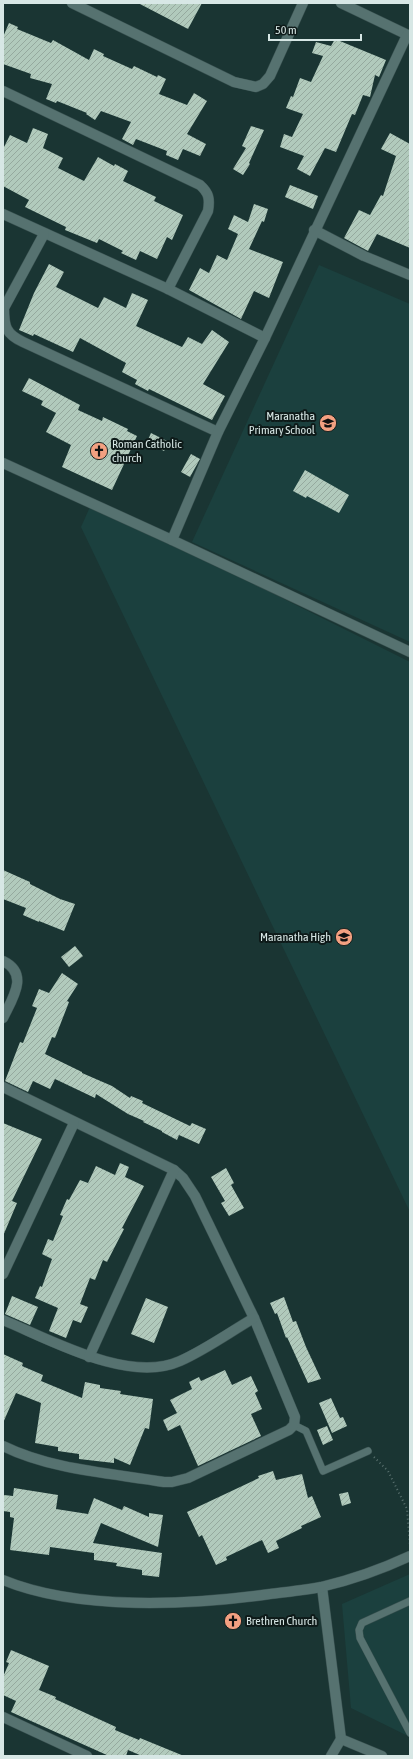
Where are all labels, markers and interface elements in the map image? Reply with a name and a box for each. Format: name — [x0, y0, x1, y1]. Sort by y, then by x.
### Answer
scale bar — [269, 16, 361, 42]
text: 50 m — [275, 23, 297, 37]
place label: Maranatha Primary School — [249, 409, 316, 437]
school or university icon: Maranatha Primary School — [318, 413, 338, 433]
place label: Roman Catholic church — [112, 437, 182, 465]
church icon: Roman Catholic church — [89, 441, 109, 461]
school or university icon: Maranatha High — [334, 927, 354, 947]
place label: Maranatha High — [260, 930, 331, 944]
church icon: Brethren Church — [223, 1611, 243, 1631]
place label: Brethren Church — [246, 1614, 317, 1628]

